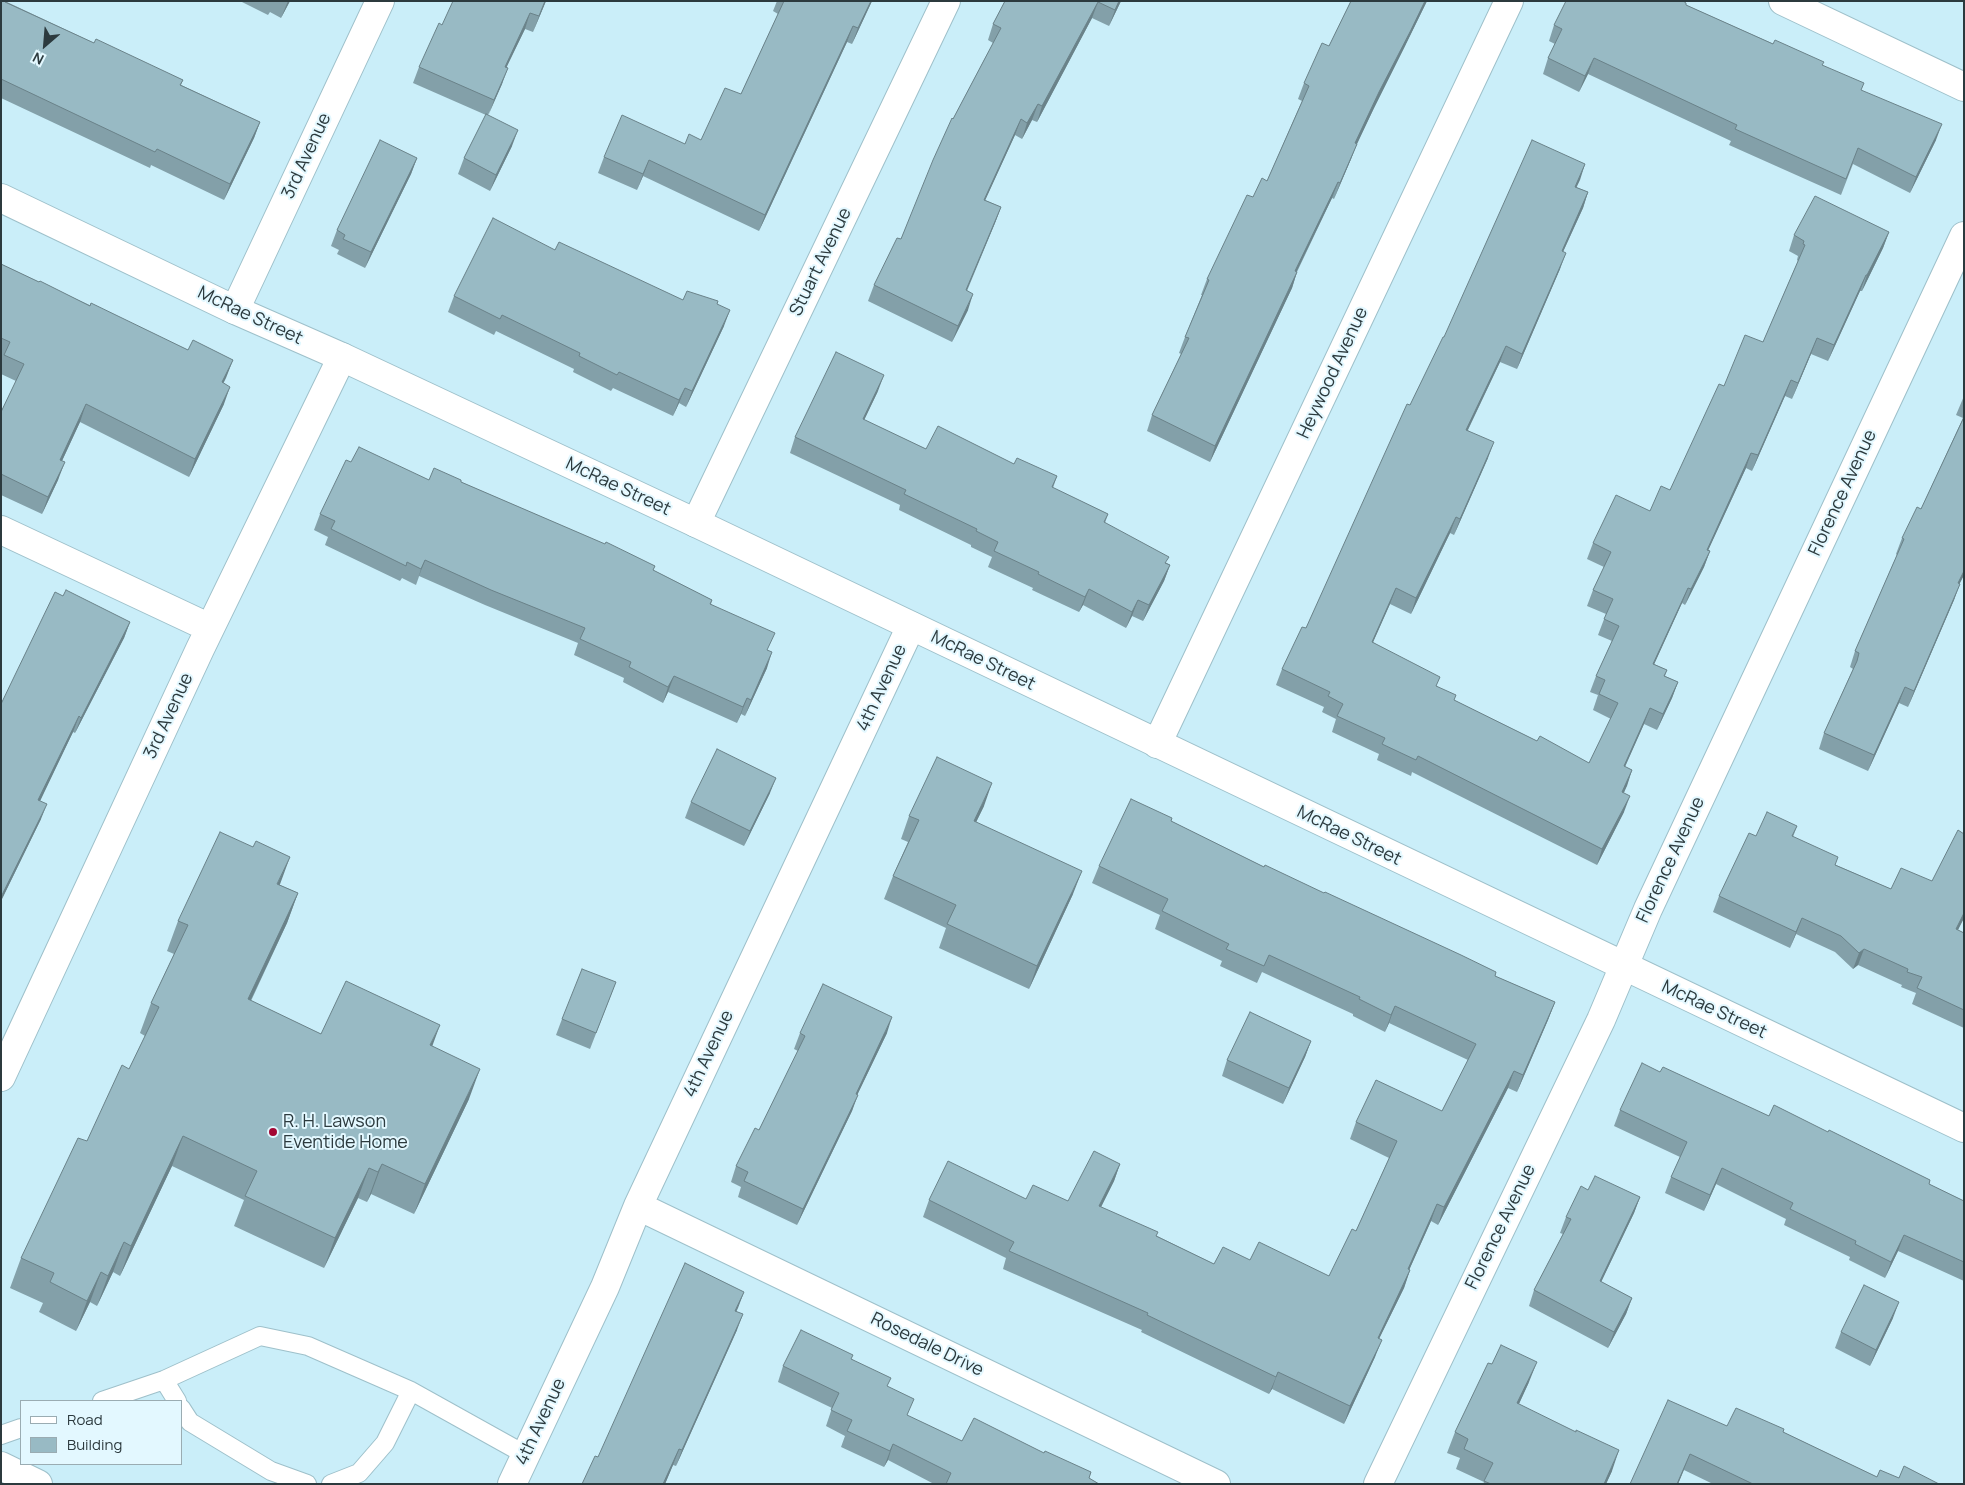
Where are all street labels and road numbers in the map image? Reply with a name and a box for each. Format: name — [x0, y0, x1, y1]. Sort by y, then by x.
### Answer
street label: 3rd Avenue — [278, 110, 336, 202]
street label: Stuart Avenue — [785, 204, 857, 320]
street label: McRae Street — [194, 282, 306, 350]
street label: Heywood Avenue — [1293, 304, 1373, 442]
street label: Florence Avenue — [1804, 427, 1882, 559]
street label: McRae Street — [562, 453, 674, 521]
street label: McRae Street — [927, 626, 1039, 696]
street label: 4th Avenue — [852, 641, 912, 735]
street label: 3rd Avenue — [140, 670, 198, 762]
street label: Florence Avenue — [1632, 794, 1710, 926]
street label: McRae Street — [1293, 801, 1405, 871]
street label: McRae Street — [1658, 976, 1770, 1044]
street label: 4th Avenue — [679, 1007, 739, 1101]
street label: Florence Avenue — [1461, 1161, 1541, 1293]
street label: Rosedale Drive — [867, 1308, 987, 1382]
street label: 4th Avenue — [511, 1375, 571, 1469]

